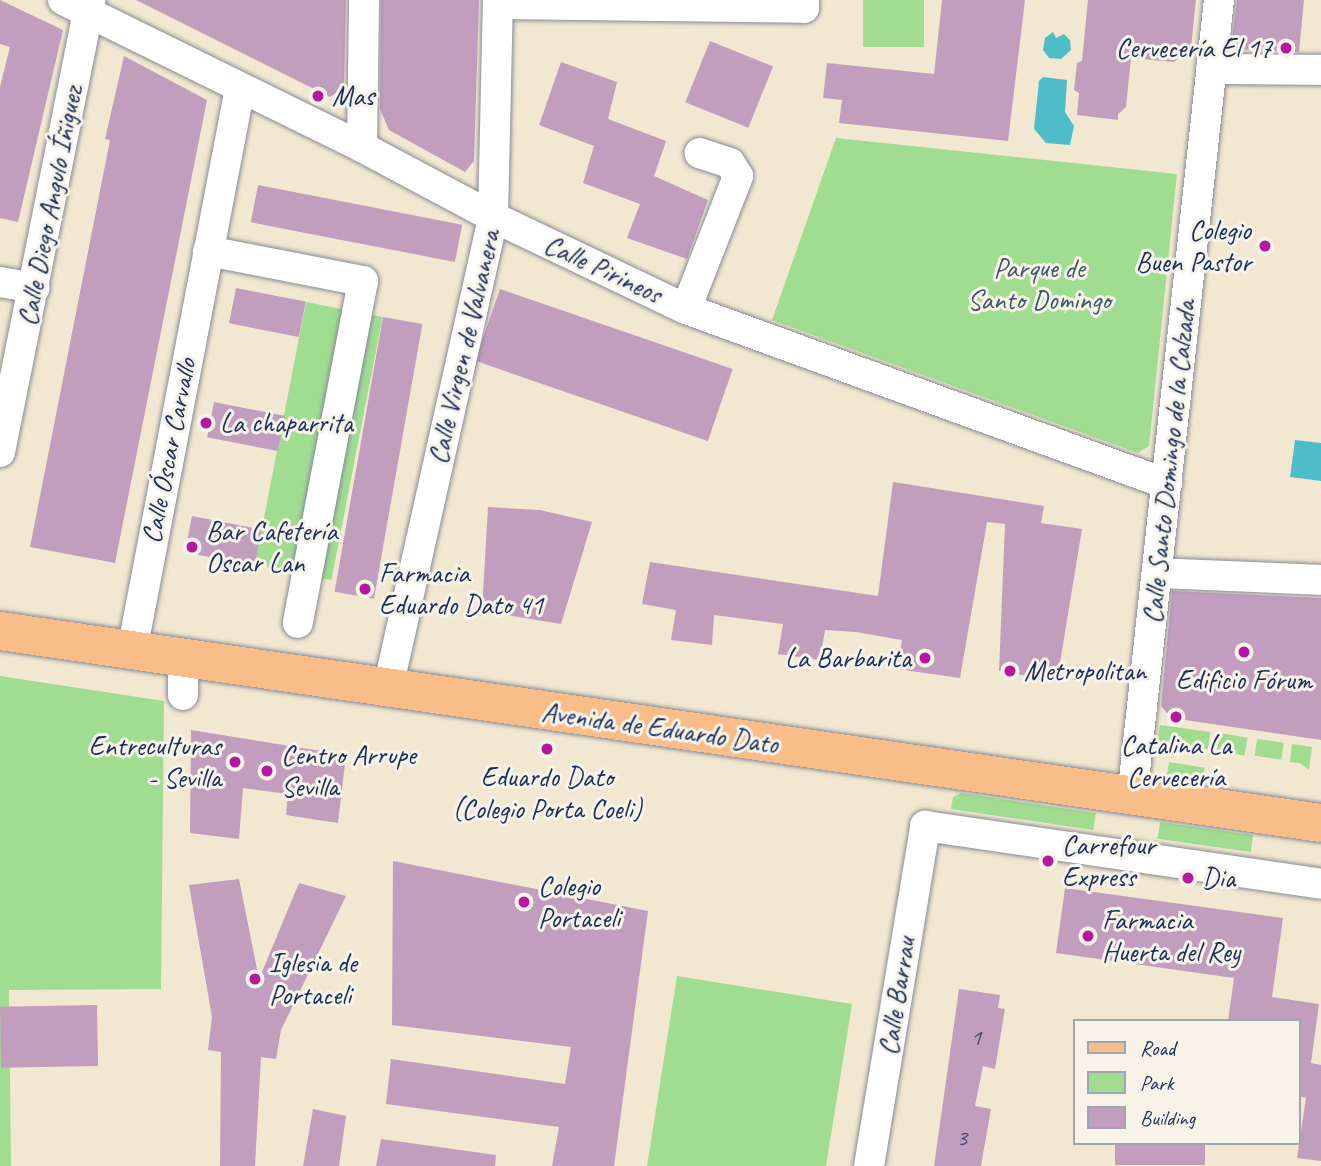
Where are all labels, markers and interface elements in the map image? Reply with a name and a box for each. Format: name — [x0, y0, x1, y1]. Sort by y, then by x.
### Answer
place label: Cervecería El 17 — [1116, 31, 1272, 65]
marker: Cervecería El 17 — [1278, 40, 1294, 56]
place label: Mas — [332, 79, 374, 113]
street label: Calle Diego Angulo Íñiguez — [10, 83, 90, 329]
marker: Mas — [310, 88, 326, 104]
place label: Colegio Buen Pastor — [1135, 213, 1251, 279]
street label: Calle Virgen de Valvanera — [421, 227, 507, 467]
street label: Calle Pirineos — [539, 227, 667, 311]
marker: Colegio Buen Pastor — [1257, 238, 1273, 254]
park label: Parque de Santo Domingo — [967, 251, 1111, 317]
street label: Calle Santo Domingo de la Calzada — [1135, 299, 1203, 625]
street label: Calle Óscar Carvallo — [135, 355, 203, 547]
place label: La chaparrita — [220, 406, 355, 440]
marker: La chaparrita — [198, 415, 214, 431]
place label: Bar Cafetería Oscar Lan — [206, 514, 338, 580]
marker: Bar Cafetería Oscar Lan — [184, 539, 200, 555]
place label: Farmacia Eduardo Dato 41 — [379, 556, 543, 622]
marker: Farmacia Eduardo Dato 41 — [357, 581, 373, 597]
place label: La Barbarita — [783, 641, 911, 675]
marker: Edificio Fórum — [1236, 644, 1252, 660]
marker: La Barbarita — [917, 650, 933, 666]
place label: Metropolitan — [1024, 654, 1146, 688]
marker: Metropolitan — [1002, 663, 1018, 679]
place label: Edificio Fórum — [1176, 663, 1312, 697]
street label: Avenida de Eduardo Dato — [539, 695, 781, 761]
marker: Catalina La Cervecería — [1168, 709, 1184, 725]
place label: Catalina La Cervecería — [1120, 728, 1232, 794]
place label: Entreculturas - Sevilla — [89, 729, 221, 795]
place label: Centro Arrupe Sevilla — [281, 738, 416, 804]
marker: Eduardo Dato (Colegio Porta Coeli) — [539, 741, 555, 757]
marker: Entreculturas - Sevilla — [227, 754, 243, 770]
place label: Eduardo Dato (Colegio Porta Coeli) — [453, 760, 641, 826]
marker: Centro Arrupe Sevilla — [259, 763, 275, 779]
place label: Carrefour Express — [1062, 828, 1155, 894]
marker: Carrefour Express — [1040, 853, 1056, 869]
place label: Dia — [1202, 861, 1235, 895]
place label: Colegio Portaceli — [538, 869, 620, 935]
marker: Dia — [1180, 870, 1196, 886]
marker: Colegio Portaceli — [516, 894, 532, 910]
place label: Farmacia Huerta del Rey — [1102, 903, 1240, 969]
marker: Farmacia Huerta del Rey — [1080, 928, 1096, 944]
street label: Calle Barrau — [871, 934, 923, 1058]
place label: Iglesia de Portaceli — [269, 946, 357, 1012]
marker: Iglesia de Portaceli — [247, 971, 263, 987]
legend — [1072, 1019, 1300, 1145]
house number: 1 — [971, 1024, 981, 1052]
text: Road — [1140, 1035, 1175, 1061]
text: Park — [1140, 1070, 1173, 1096]
text: Building — [1140, 1105, 1195, 1131]
house number: 3 — [957, 1124, 967, 1152]

